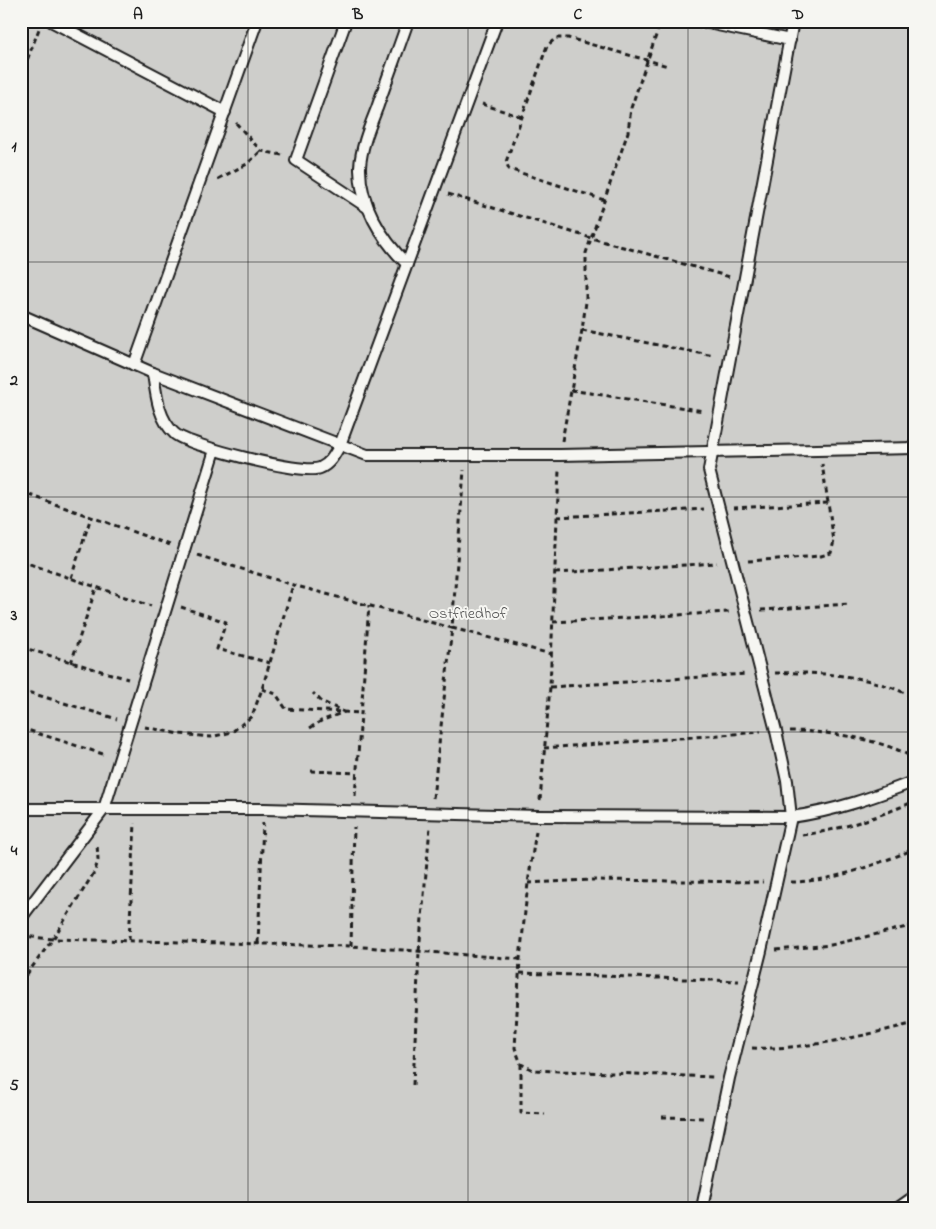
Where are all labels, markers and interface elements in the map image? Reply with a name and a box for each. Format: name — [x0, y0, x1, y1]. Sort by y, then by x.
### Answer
text: A — [133, 3, 143, 27]
text: B — [352, 3, 364, 27]
text: C — [574, 3, 583, 27]
text: D — [791, 3, 804, 27]
text: 1 — [11, 135, 17, 159]
text: 2 — [9, 369, 18, 393]
park label: Ostfriedhof — [429, 602, 508, 626]
text: 3 — [10, 604, 18, 628]
text: 4 — [10, 839, 18, 863]
text: 5 — [9, 1074, 19, 1098]

